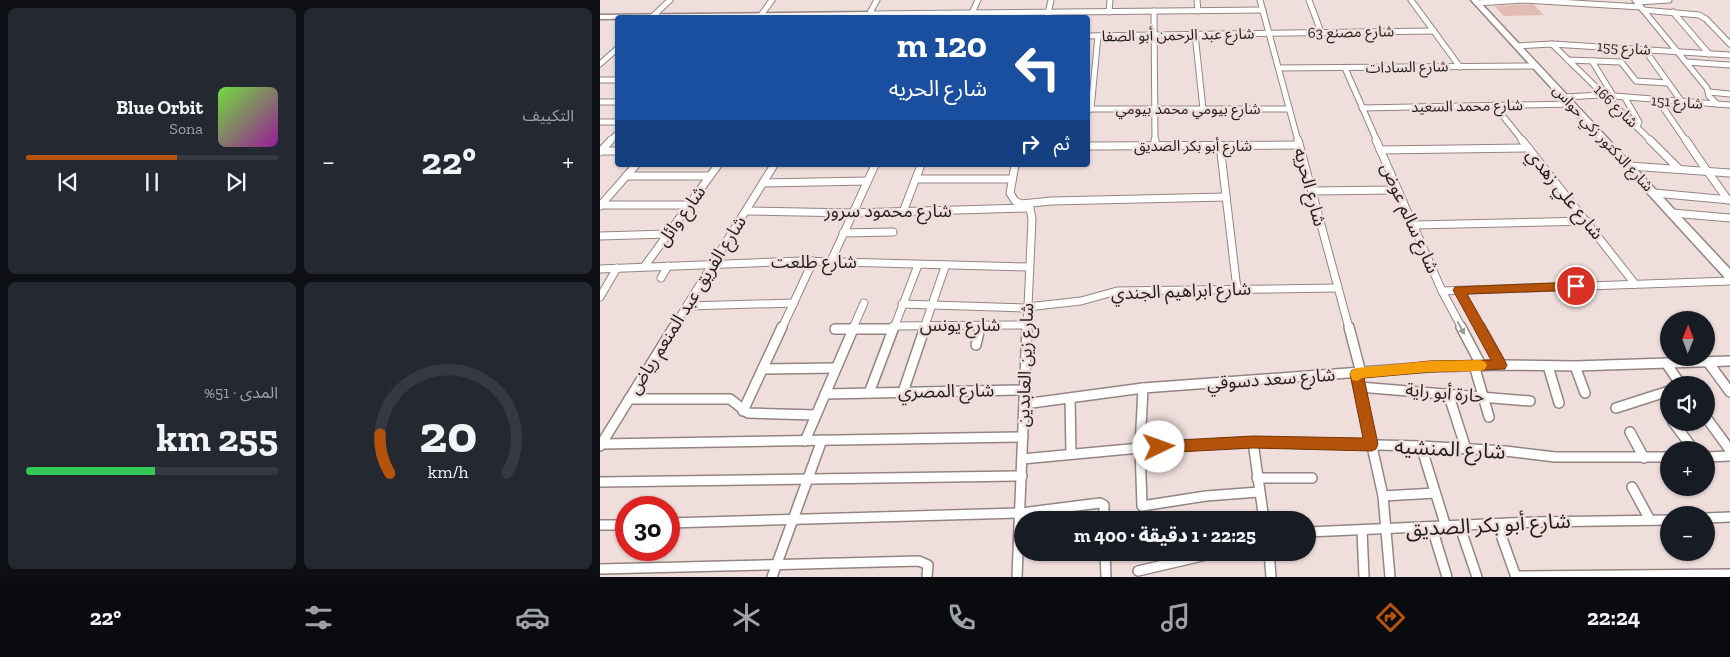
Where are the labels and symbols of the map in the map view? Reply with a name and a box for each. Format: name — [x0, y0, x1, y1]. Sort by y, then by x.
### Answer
street label: شارع مصنع 63 — [1308, 22, 1395, 45]
street label: شارع عبد الرحمن أبو الصفا — [1101, 25, 1255, 48]
street label: شارع 155 — [1596, 37, 1652, 62]
street label: شارع السادات — [1365, 57, 1449, 80]
street label: شارع الدكتور زكي حواس — [1547, 81, 1657, 197]
street label: شارع 166 — [1588, 81, 1642, 134]
street label: شارع 151 — [1650, 91, 1704, 116]
street label: شارع محمد السعيد — [1411, 96, 1523, 119]
street label: شارع بيومي محمد بيومي — [1116, 100, 1261, 121]
street label: شارع أبو بكر الصديق — [1134, 137, 1252, 158]
street label: شارع علي زهدي — [1519, 144, 1608, 246]
street label: شارع الحريه — [1286, 145, 1331, 229]
street label: شارع سالم عوض — [1373, 159, 1444, 278]
street label: شارع وائل — [652, 181, 713, 252]
street label: شارع محمود سرور — [823, 200, 952, 225]
street label: شارع الفريق عبد المنعم رياض — [623, 212, 753, 400]
street label: شارع طلعت — [771, 251, 857, 276]
pin — [1555, 265, 1597, 307]
street label: شارع ابراهيم الجندي — [1110, 278, 1252, 307]
street label: شارع زين العابدين — [1012, 302, 1041, 428]
north arrow — [1660, 311, 1715, 366]
street label: شارع يونس — [920, 314, 1000, 339]
one-way arrow — [1457, 321, 1465, 335]
street label: شارع سعد دسوقي — [1206, 364, 1336, 397]
street label: حارة أبو راية — [1405, 378, 1485, 407]
street label: شارع المصري — [898, 379, 994, 406]
position arrow — [1132, 420, 1184, 472]
street label: شارع المنشيه — [1394, 433, 1506, 467]
speed limit sign: 30 — [615, 496, 680, 561]
street label: شارع أبو بكر الصديق — [1405, 508, 1571, 544]

